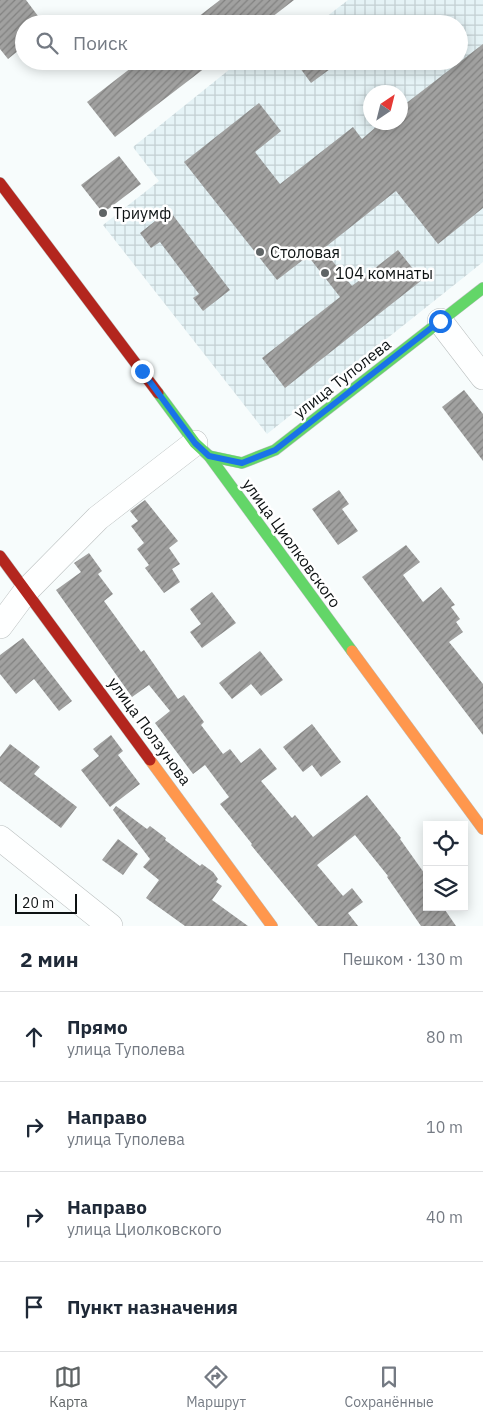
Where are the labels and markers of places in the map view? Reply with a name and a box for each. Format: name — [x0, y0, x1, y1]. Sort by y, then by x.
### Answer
place label: Триумф — [113, 203, 171, 223]
marker: Триумф — [97, 207, 109, 219]
place label: Столовая — [270, 242, 340, 262]
marker: Столовая — [254, 246, 266, 258]
place label: 104 комнаты — [335, 263, 433, 283]
marker: 104 комнаты — [319, 267, 331, 279]

